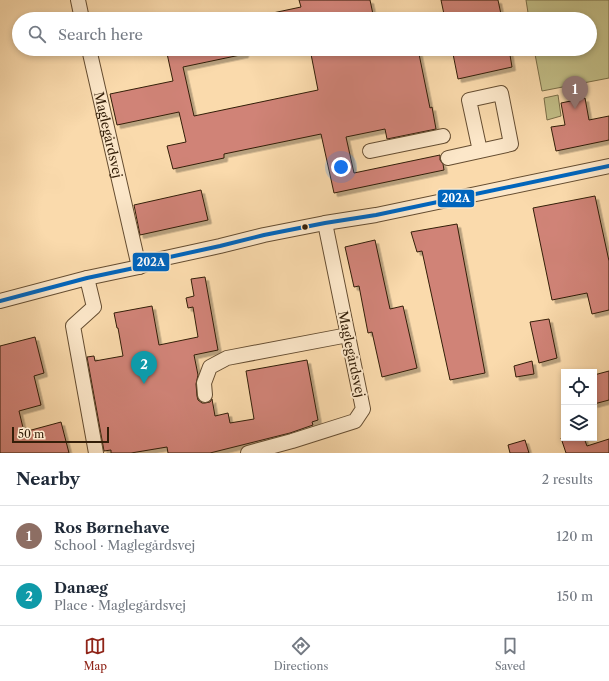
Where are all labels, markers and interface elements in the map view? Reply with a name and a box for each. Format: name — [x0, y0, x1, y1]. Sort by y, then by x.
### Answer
search box — [12, 12, 597, 56]
icon: search — [26, 23, 48, 45]
text: Search here — [58, 25, 143, 44]
pin: 1 — [562, 76, 588, 109]
street label: Maglegårdsvej — [91, 90, 126, 179]
your location — [331, 157, 351, 177]
line badge: 202A — [437, 189, 475, 208]
text: 202A — [442, 191, 471, 205]
unlabelled marker — [300, 222, 310, 232]
line badge: 202A — [132, 252, 170, 272]
text: 202A — [137, 255, 166, 269]
street label: Maglegårdsvej — [335, 309, 369, 399]
pin: 2 — [131, 351, 157, 384]
map controls — [561, 369, 597, 441]
button: locate — [561, 369, 597, 405]
button: layers — [561, 405, 597, 441]
scale bar — [12, 425, 109, 444]
text: 50 m — [18, 427, 44, 441]
text: Nearby — [16, 469, 80, 489]
text: 2 results — [542, 471, 593, 487]
text: Ros Børnehave — [54, 518, 170, 537]
text: 1 — [26, 528, 32, 544]
text: 120 m — [556, 528, 593, 544]
text: School · Maglegårdsvej — [54, 537, 195, 553]
text: Danæg — [54, 578, 108, 597]
text: 2 — [25, 588, 33, 604]
text: 150 m — [557, 588, 593, 604]
text: Place · Maglegårdsvej — [54, 597, 186, 613]
tab: Map — [83, 635, 107, 673]
tab: Directions — [274, 635, 328, 673]
tab: Saved — [495, 635, 526, 673]

